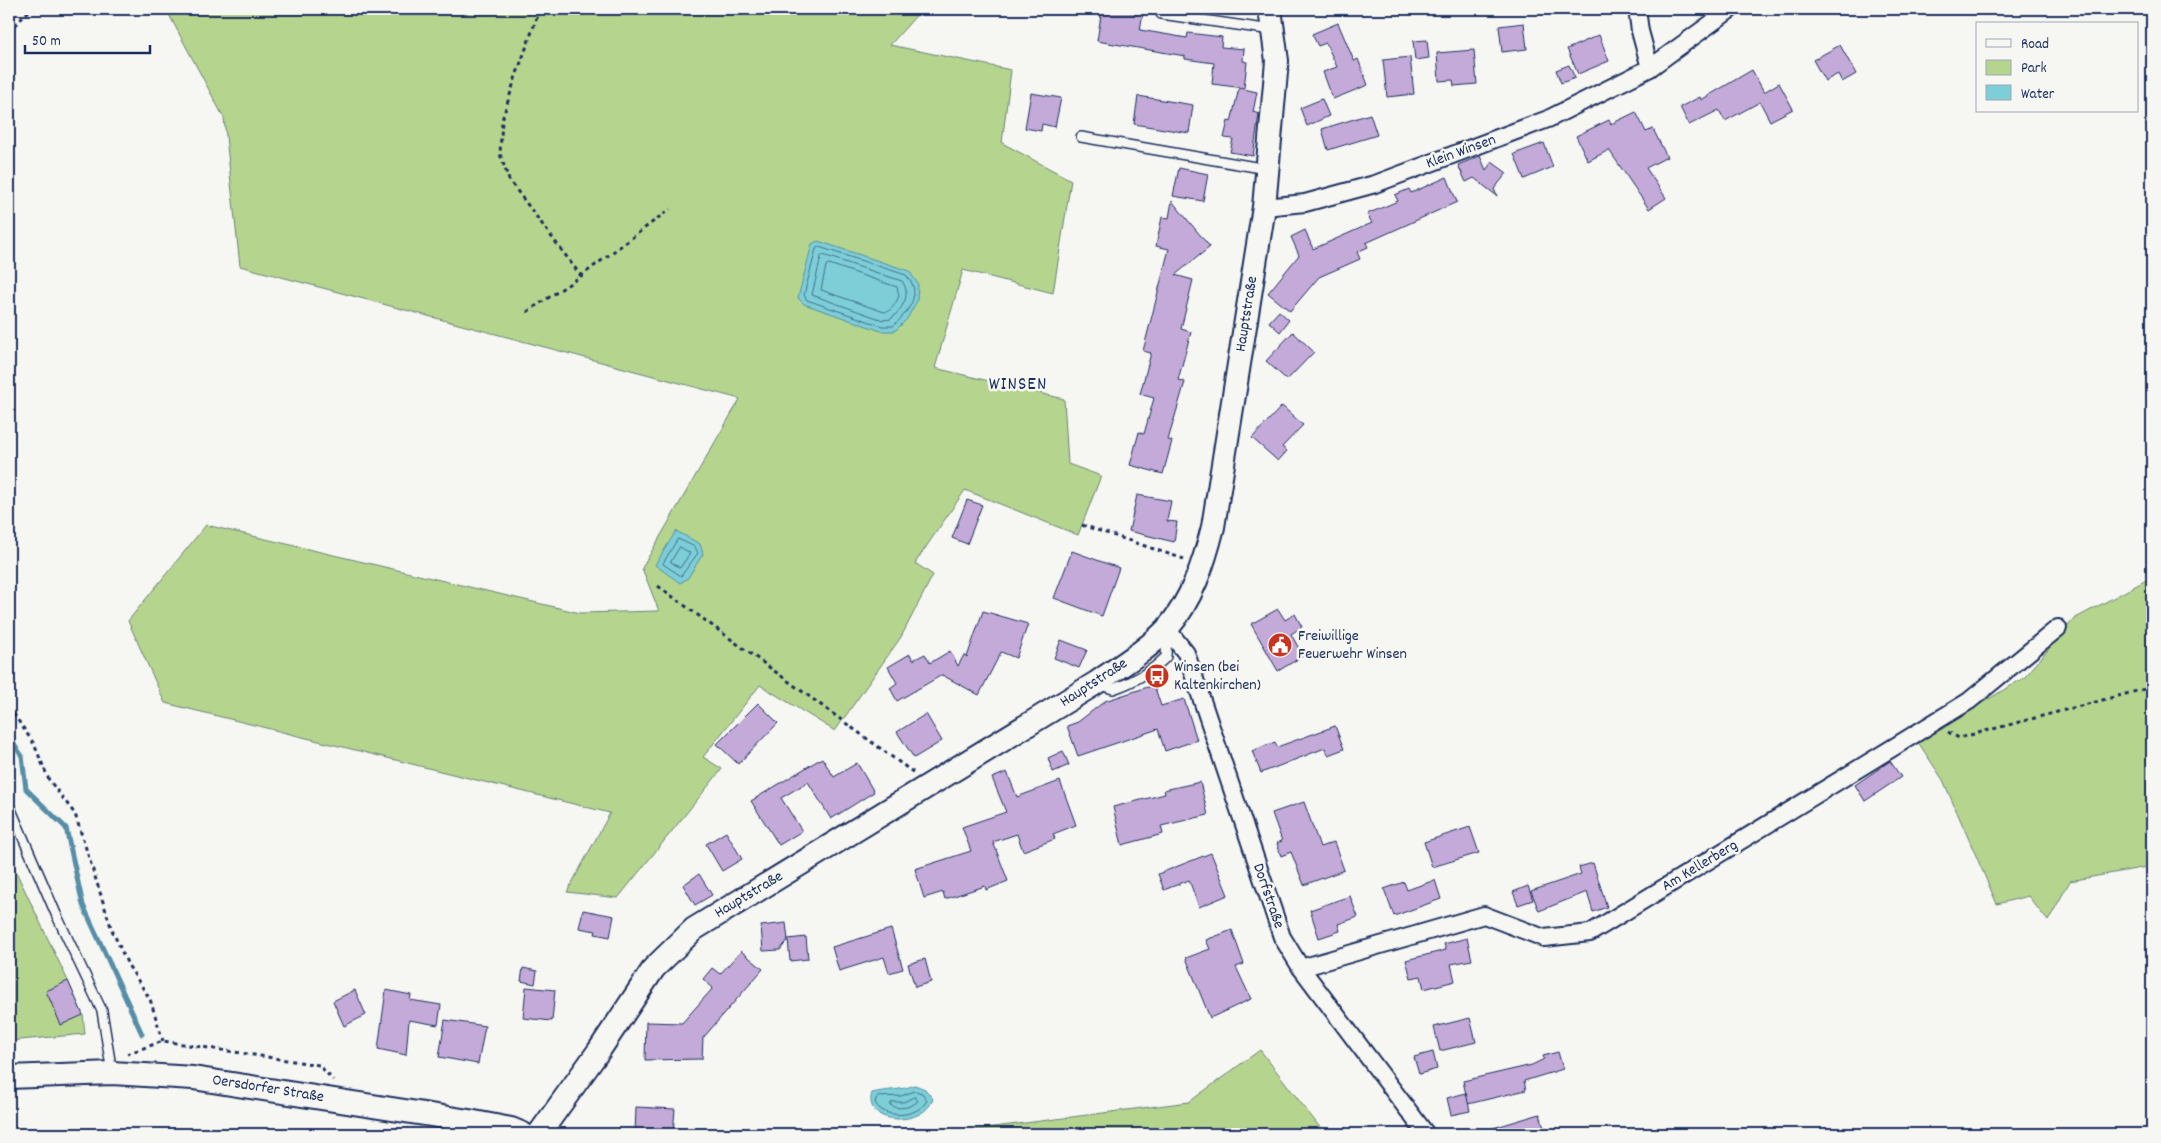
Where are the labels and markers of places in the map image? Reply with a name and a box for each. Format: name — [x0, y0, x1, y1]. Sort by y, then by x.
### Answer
place label: Freiwillige Feuerwehr Winsen — [1298, 625, 1407, 666]
public building icon: Freiwillige Feuerwehr Winsen — [1267, 632, 1293, 658]
place label: Winsen (bei Kaltenkirchen) — [1174, 656, 1261, 697]
bus stop icon: Winsen (bei Kaltenkirchen) — [1144, 663, 1170, 689]

